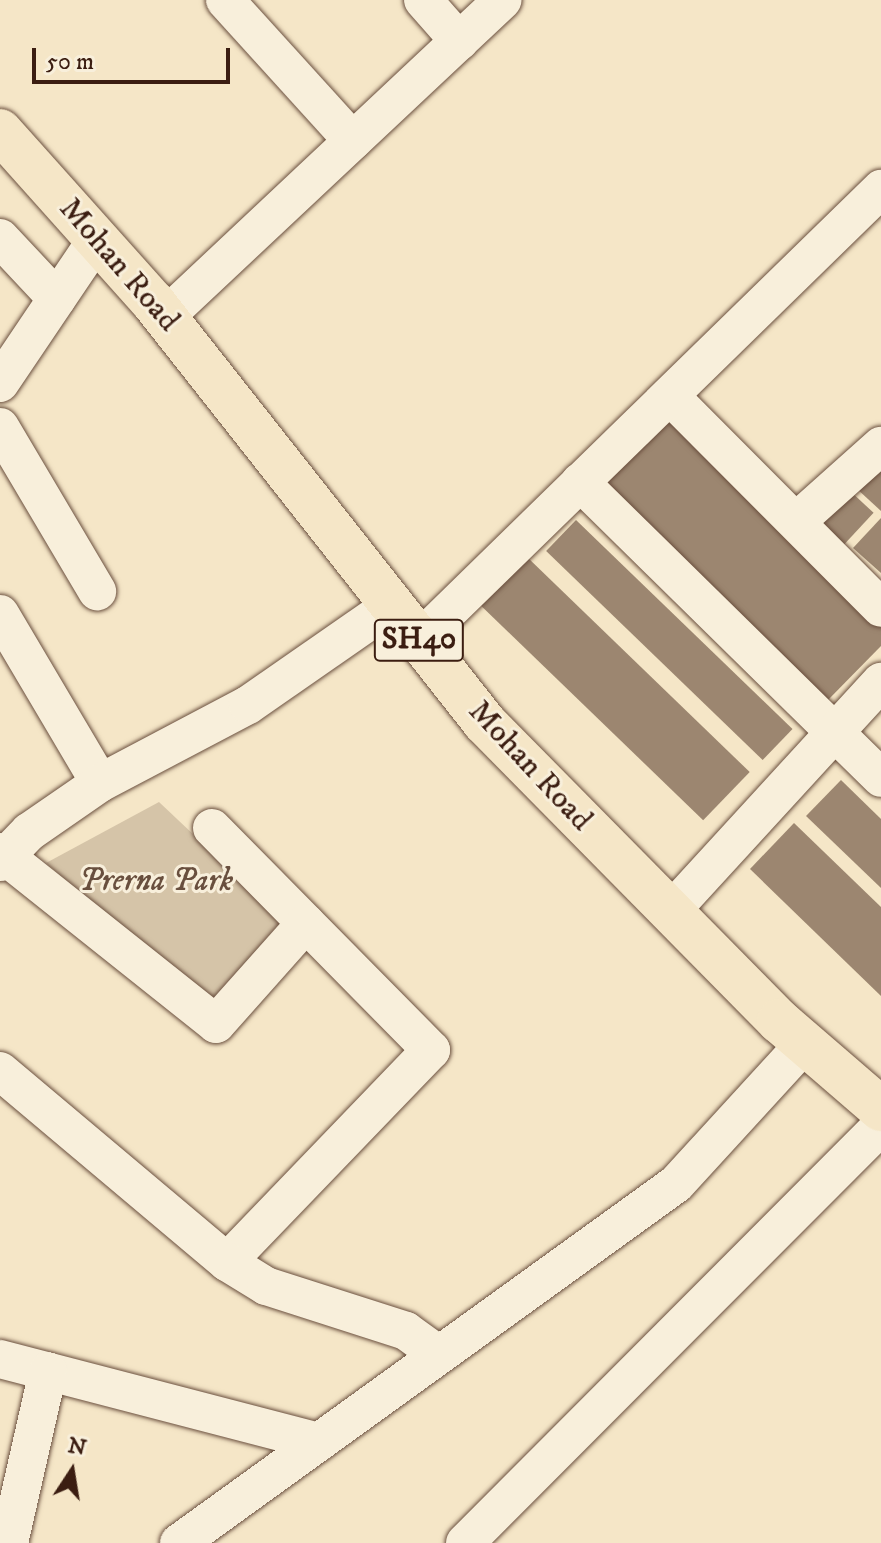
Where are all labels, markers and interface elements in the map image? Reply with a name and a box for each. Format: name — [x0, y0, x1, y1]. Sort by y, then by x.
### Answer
scale bar — [36, 32, 234, 82]
text: 50 m — [46, 47, 94, 77]
street label: Mohan Road — [51, 190, 187, 340]
road number: SH40 — [373, 614, 465, 666]
street label: Mohan Road — [460, 693, 600, 839]
park label: Prerna Park — [79, 862, 233, 900]
north arrow — [32, 1431, 112, 1511]
text: N — [65, 1432, 89, 1462]

